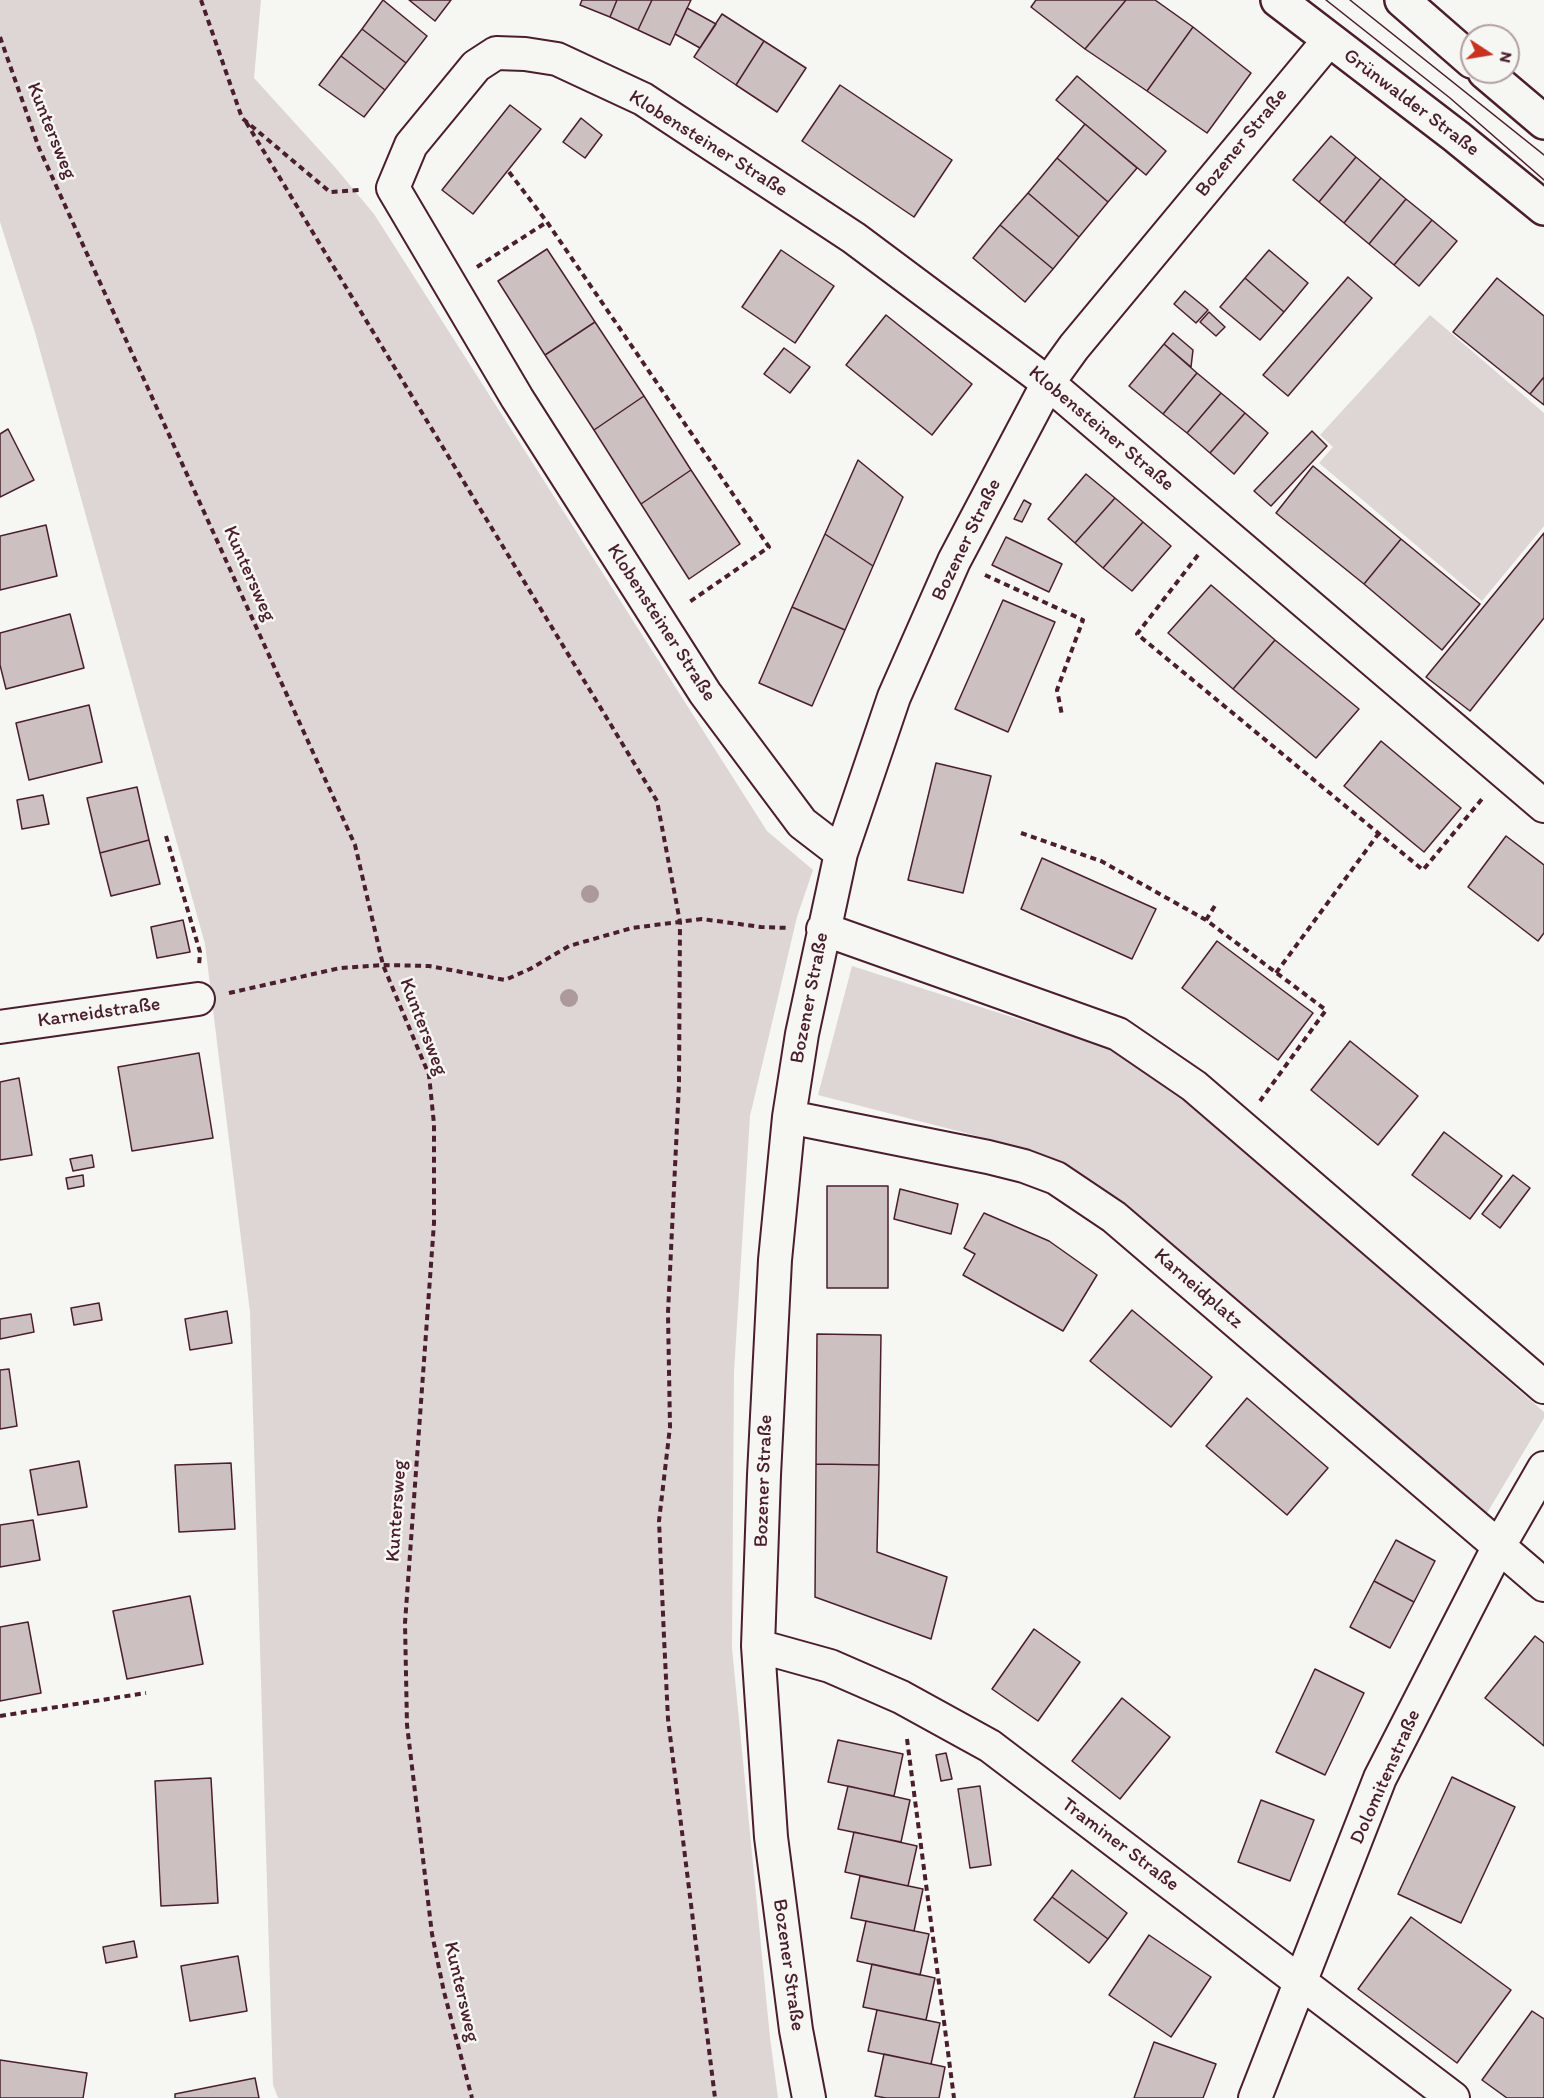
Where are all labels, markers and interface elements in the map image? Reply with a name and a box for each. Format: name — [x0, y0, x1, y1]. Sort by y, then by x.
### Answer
north arrow — [1460, 24, 1520, 84]
street label: Grünwalder Straße — [1338, 44, 1484, 162]
text: N — [1496, 50, 1517, 65]
street label: Kuntersweg — [21, 79, 81, 183]
street label: Bozener Straße — [1191, 84, 1293, 202]
street label: Klobensteiner Straße — [624, 85, 792, 203]
street label: Klobensteiner Straße — [1023, 361, 1179, 497]
street label: Bozener Straße — [927, 475, 1007, 605]
street label: Kuntersweg — [217, 522, 281, 626]
street label: Klobensteiner Straße — [601, 540, 721, 706]
street label: Bozener Straße — [786, 930, 834, 1066]
street label: Kuntersweg — [393, 975, 453, 1079]
street label: Karneidstraße — [36, 993, 162, 1033]
street label: Karneidplatz — [1148, 1244, 1248, 1334]
street label: Bozener Straße — [750, 1414, 778, 1548]
street label: Kuntersweg — [381, 1459, 413, 1563]
street label: Dolomitenstraße — [1346, 1706, 1426, 1848]
street label: Traminer Straße — [1056, 1793, 1184, 1897]
street label: Bozener Straße — [767, 1897, 809, 2033]
street label: Kuntersweg — [438, 1940, 484, 2044]

